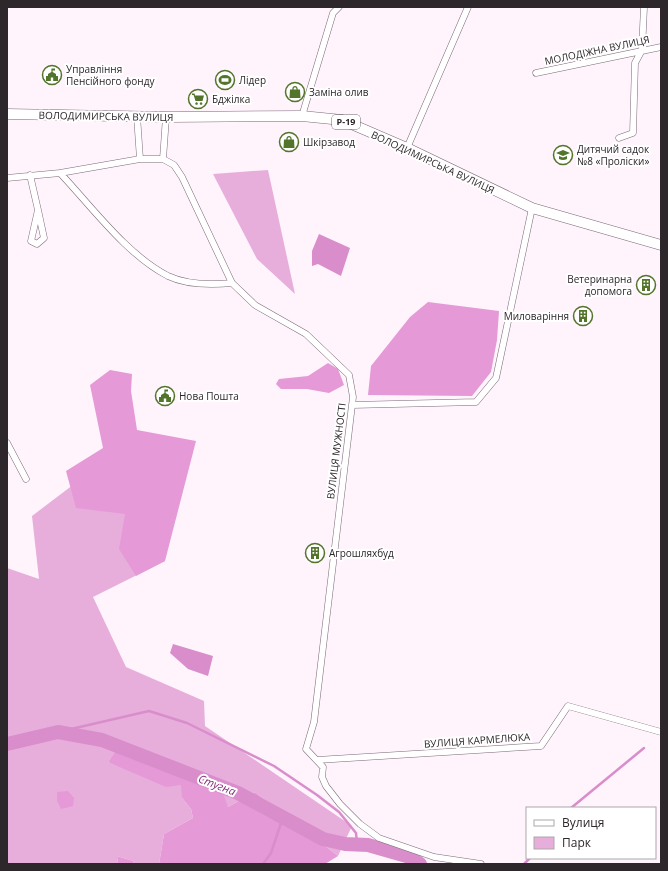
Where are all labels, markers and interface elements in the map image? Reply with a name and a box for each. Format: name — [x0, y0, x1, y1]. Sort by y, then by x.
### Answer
street label: МОЛОДІЖНА ВУЛИЦЯ — [543, 32, 651, 68]
place label: Управління Пенсійного фонду — [66, 62, 155, 88]
public building icon: Управління Пенсійного фонду — [41, 64, 63, 86]
sports icon: Лідер — [214, 69, 236, 91]
place label: Лідер — [239, 73, 266, 87]
shop icon: Заміна олив — [284, 81, 306, 103]
place label: Заміна олив — [309, 85, 369, 99]
supermarket icon: Бджілка — [187, 88, 209, 110]
place label: Бджілка — [212, 92, 250, 106]
street label: ВОЛОДИМИРСЬКА ВУЛИЦЯ — [39, 108, 173, 124]
road number: Р-19 — [332, 115, 360, 129]
street label: ВОЛОДИМИРСЬКА ВУЛИЦЯ — [369, 127, 497, 197]
shop icon: Шкірзавод — [278, 131, 300, 153]
place label: Шкірзавод — [303, 135, 355, 149]
place label: Дитячий садок №8 «Проліски» — [577, 142, 650, 168]
school or university icon: Дитячий садок №8 «Проліски» — [552, 144, 574, 166]
place label: Ветеринарна допомога — [567, 272, 632, 298]
building icon: Ветеринарна допомога — [635, 274, 657, 296]
building icon: Миловаріння — [572, 305, 594, 327]
place label: Миловаріння — [504, 309, 569, 323]
public building icon: Нова Пошта — [154, 385, 176, 407]
place label: Нова Пошта — [179, 389, 239, 403]
street label: ВУЛИЦЯ МУЖНОСТІ — [323, 402, 349, 500]
building icon: Агрошляхбуд — [304, 542, 326, 564]
place label: Агрошляхбуд — [329, 546, 394, 560]
street label: ВУЛИЦЯ КАРМЕЛЮКА — [423, 729, 531, 751]
water label: Стугна — [196, 771, 238, 799]
legend — [526, 807, 656, 859]
text: Вулиця — [562, 814, 604, 831]
text: Парк — [562, 834, 592, 851]

